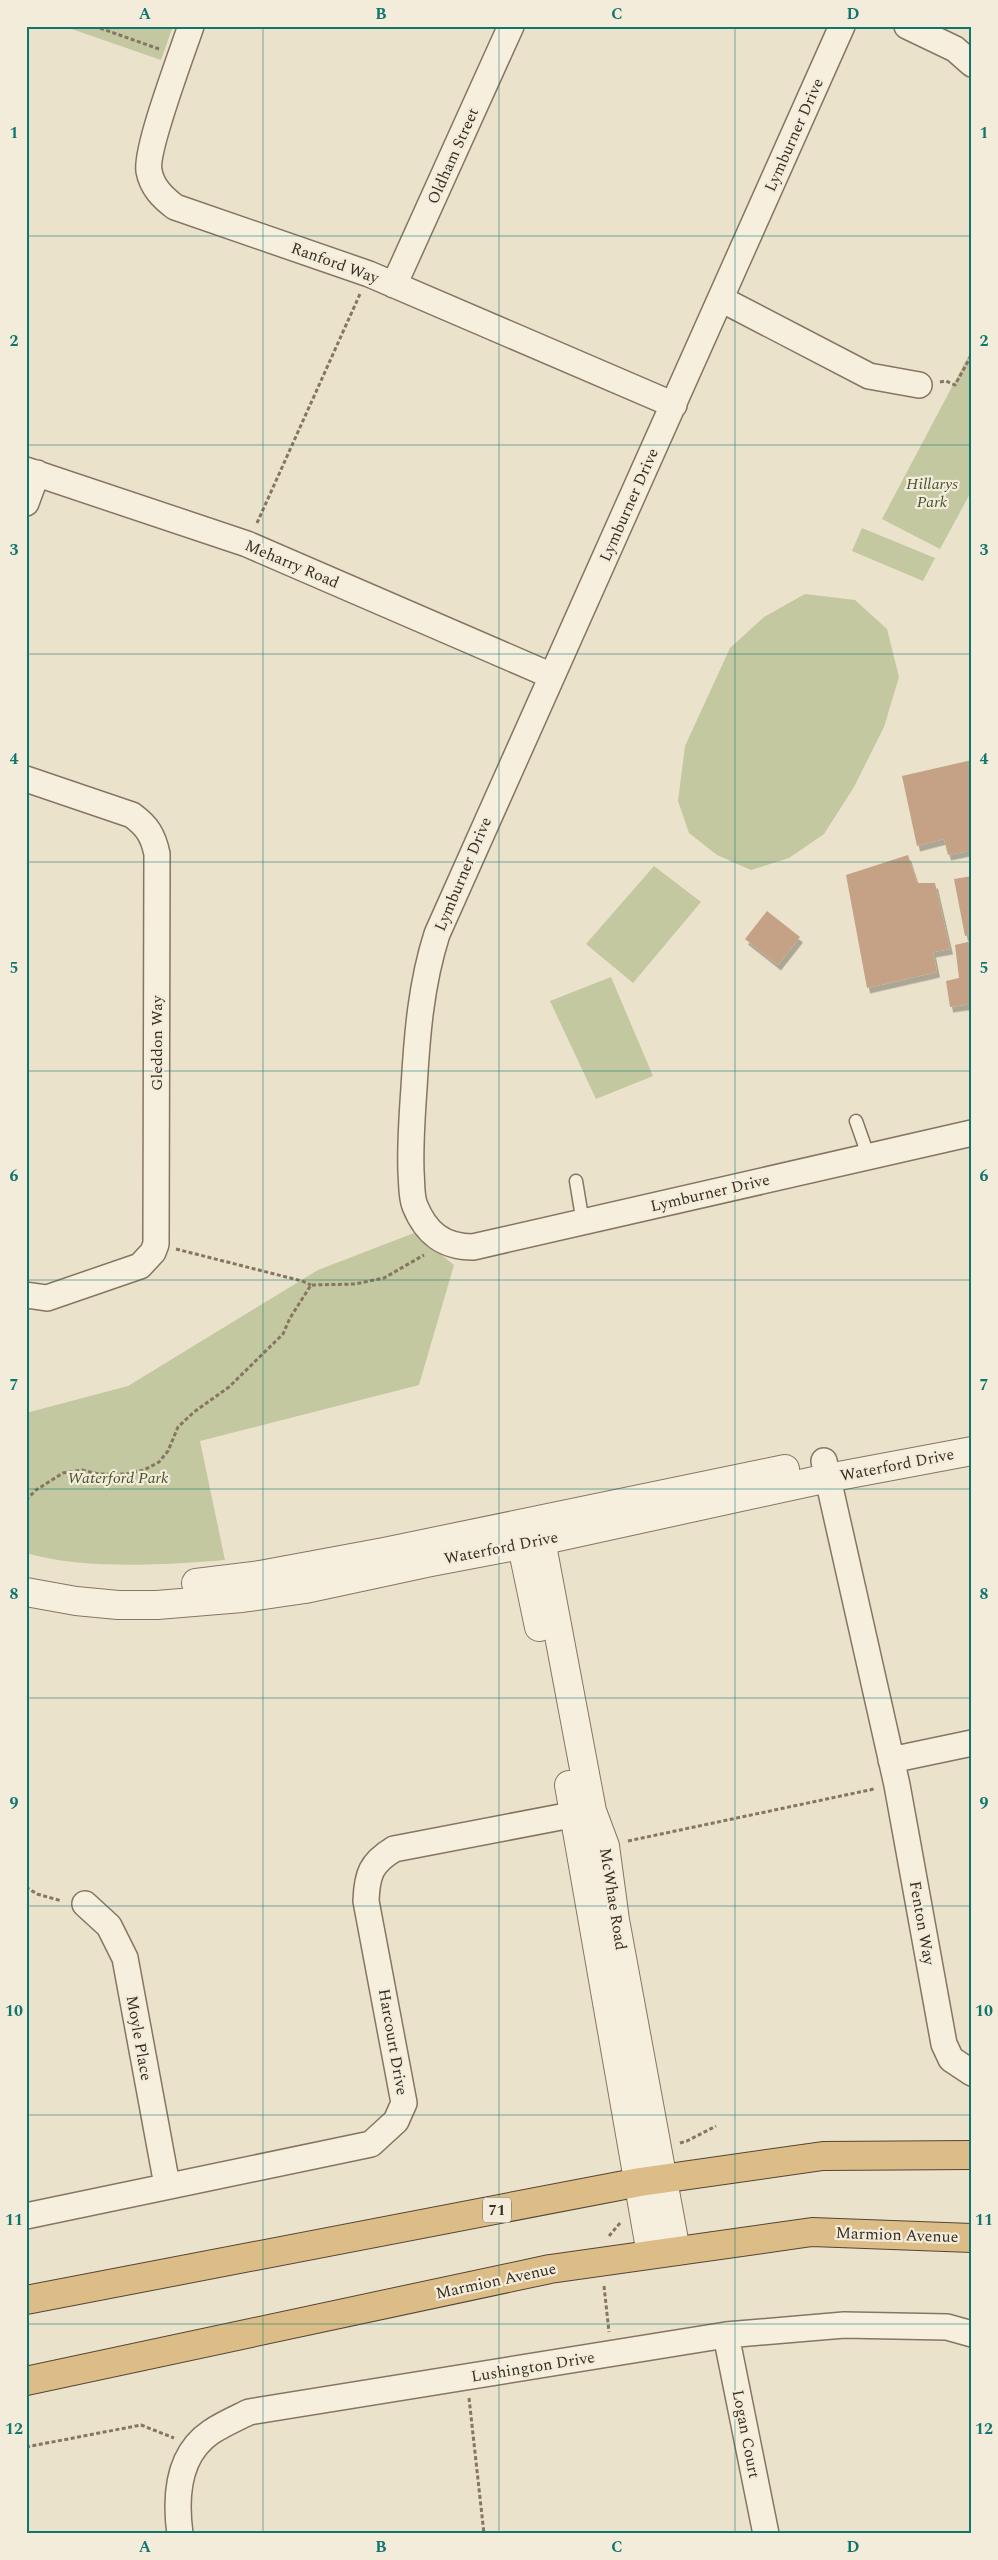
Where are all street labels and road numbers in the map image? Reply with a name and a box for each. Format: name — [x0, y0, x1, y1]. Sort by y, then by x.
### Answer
street label: Lymburner Drive — [758, 74, 830, 196]
street label: Oldham Street — [421, 104, 485, 208]
street label: Ranford Way — [288, 236, 384, 290]
street label: Lymburner Drive — [593, 444, 665, 566]
street label: Meharry Road — [241, 533, 343, 595]
street label: Lymburner Drive — [428, 813, 498, 935]
street label: Gleddon Way — [145, 994, 169, 1091]
street label: Lymburner Drive — [648, 1168, 772, 1218]
street label: Waterford Drive — [838, 1442, 956, 1488]
street label: Waterford Drive — [442, 1525, 560, 1571]
street label: McWhae Road — [593, 1846, 633, 1952]
street label: Fenton Way — [903, 1879, 941, 1968]
street label: Harcourt Drive — [372, 1987, 414, 2097]
street label: Moyle Place — [120, 1993, 158, 2083]
road number: 71 — [483, 2198, 511, 2222]
street label: Marmion Avenue — [835, 2221, 959, 2249]
street label: Marmion Avenue — [433, 2256, 559, 2306]
street label: Lushington Drive — [469, 2345, 597, 2389]
street label: Logan Court — [726, 2388, 766, 2481]

